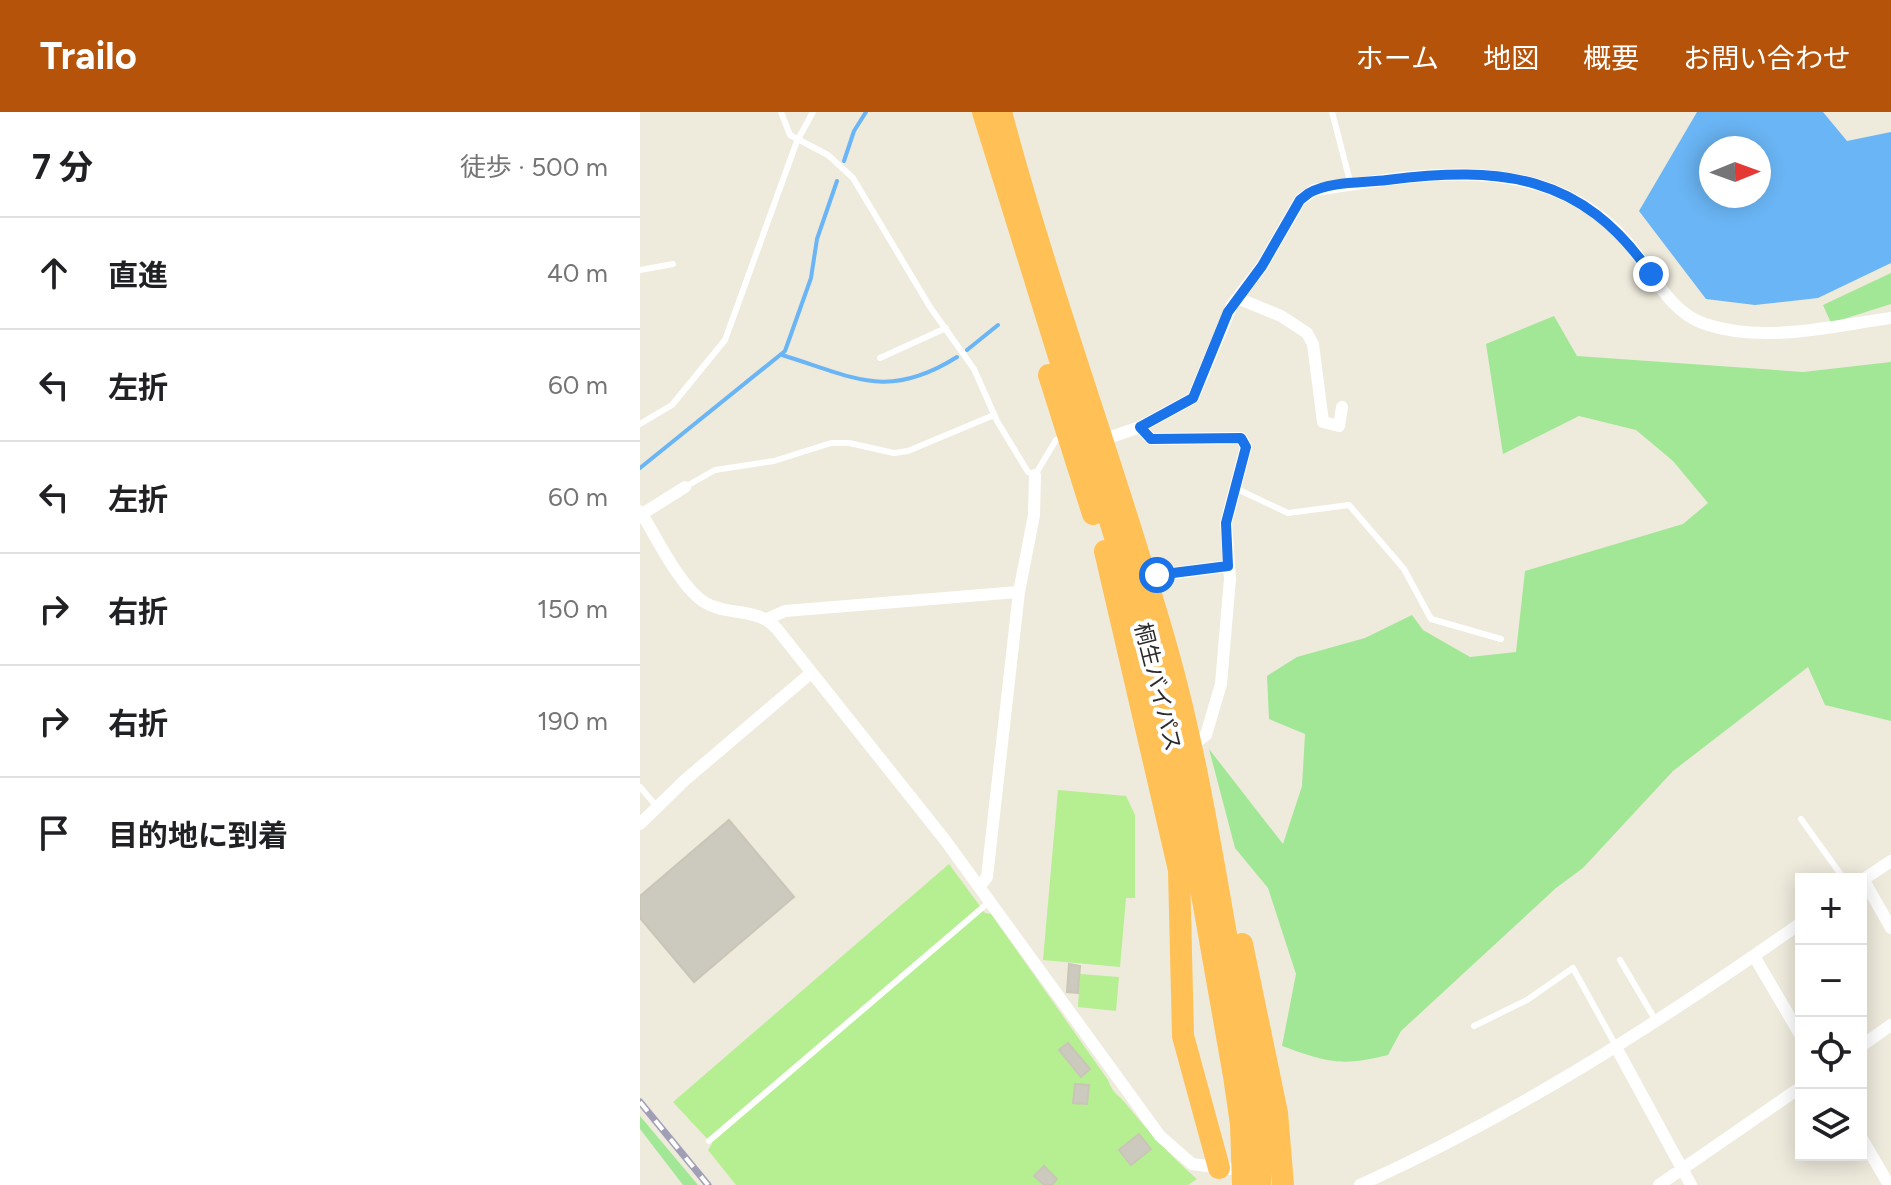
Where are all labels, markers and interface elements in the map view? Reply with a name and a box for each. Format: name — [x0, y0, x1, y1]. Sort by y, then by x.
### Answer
text: Trailo — [40, 33, 137, 79]
text: ホーム — [1356, 41, 1439, 75]
text: 地図 — [1483, 41, 1539, 75]
text: 概要 — [1583, 41, 1639, 75]
text: お問い合わせ — [1683, 41, 1851, 75]
north arrow — [1699, 136, 1771, 208]
text: 7 分 — [32, 147, 93, 188]
text: 徒歩 · 500 m — [460, 151, 608, 183]
icon: ahead — [32, 251, 76, 295]
route end — [1633, 256, 1669, 292]
text: 直進 — [108, 257, 168, 294]
text: 40 m — [547, 257, 608, 289]
icon: left — [32, 363, 76, 407]
text: 左折 — [108, 369, 168, 406]
text: 60 m — [548, 369, 608, 401]
icon: left — [32, 475, 76, 519]
text: 左折 — [108, 481, 168, 518]
text: 60 m — [548, 481, 608, 513]
route start — [1139, 557, 1175, 593]
icon: right — [32, 587, 76, 631]
text: 右折 — [108, 593, 168, 630]
text: 150 m — [537, 593, 608, 625]
street label: 桐生バイパス — [1129, 620, 1187, 754]
icon: right — [32, 699, 76, 743]
text: 右折 — [108, 705, 168, 742]
text: 190 m — [537, 705, 608, 737]
icon: arrive — [32, 811, 76, 855]
text: 目的地に到着 — [108, 817, 288, 854]
map controls — [1795, 873, 1867, 1161]
button: + — [1795, 873, 1867, 945]
button: − — [1795, 945, 1867, 1017]
button: locate — [1795, 1017, 1867, 1089]
button: layers — [1795, 1089, 1867, 1161]

